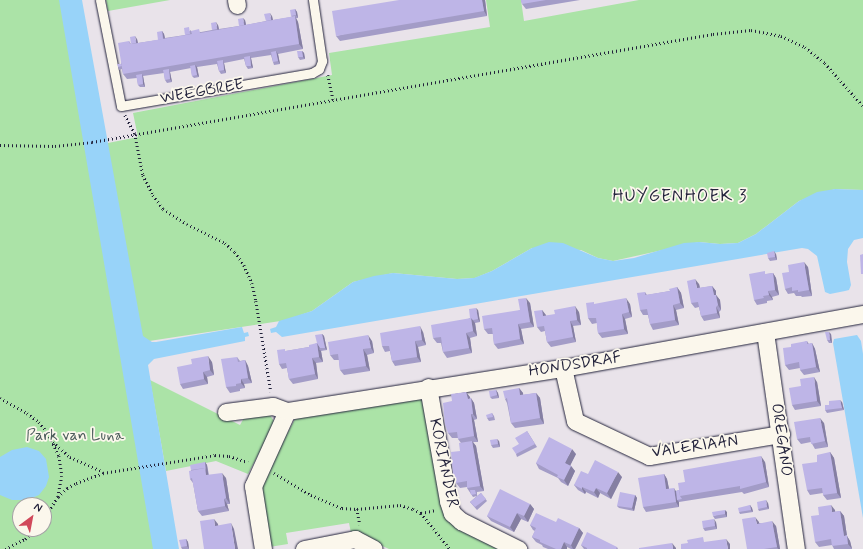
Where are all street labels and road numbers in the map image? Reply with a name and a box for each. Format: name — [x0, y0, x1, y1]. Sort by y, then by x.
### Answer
street label: WEEGBREE — [159, 75, 245, 109]
street label: HONDSDRAF — [527, 348, 623, 382]
street label: OREGANO — [766, 402, 796, 478]
street label: KORIANDER — [424, 417, 462, 509]
street label: VALERIAAN — [651, 431, 739, 463]

